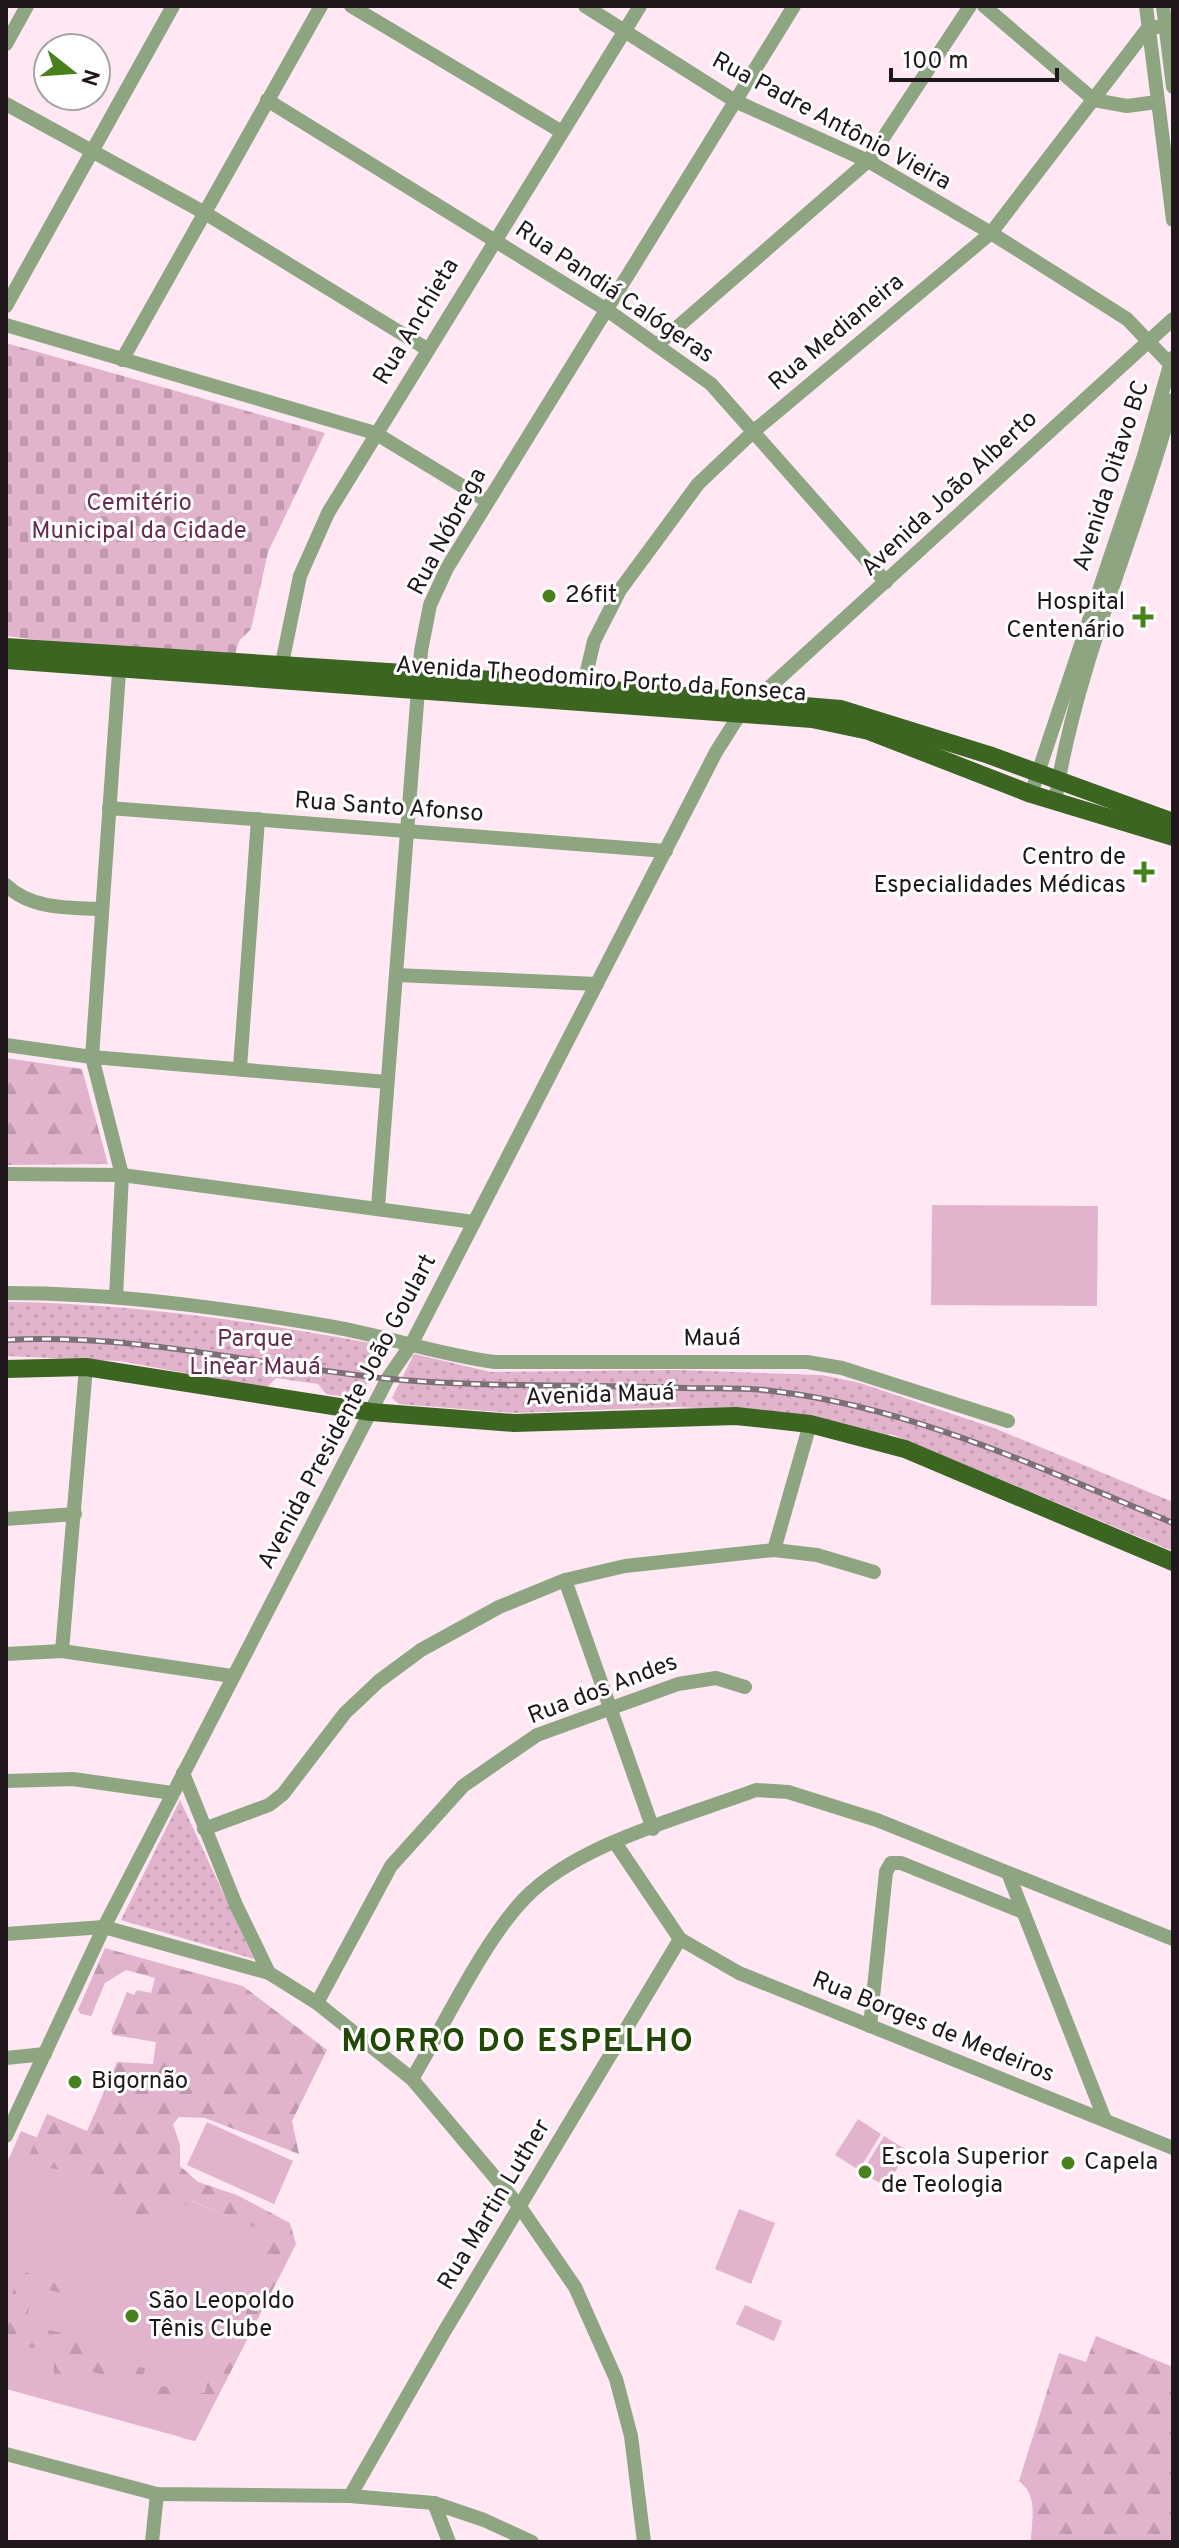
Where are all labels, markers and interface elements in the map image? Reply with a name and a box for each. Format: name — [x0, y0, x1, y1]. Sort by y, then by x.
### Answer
north arrow — [32, 32, 112, 112]
scale bar — [891, 32, 1057, 82]
street label: Rua Padre Antônio Vieira — [706, 46, 956, 198]
text: 100 m — [903, 47, 969, 77]
text: N — [74, 66, 104, 89]
street label: Rua Pandiá Calógeras — [509, 215, 719, 371]
street label: Rua Anchieta — [367, 253, 467, 391]
street label: Rua Medianeira — [763, 268, 911, 398]
street label: Avenida Oitavo BC — [1067, 377, 1157, 575]
street label: Avenida João Alberto — [855, 404, 1045, 584]
street label: Rua Nóbrega — [402, 463, 494, 601]
park label: Cemitério Municipal da Cidade — [31, 489, 247, 547]
place label: 26fit — [565, 581, 617, 611]
marker: 26fit — [540, 587, 558, 605]
place label: Hospital Centenário — [1006, 588, 1125, 646]
marker: Hospital Centenário — [1132, 606, 1154, 628]
street label: Avenida Theodomiro Porto da Fonseca — [395, 651, 807, 709]
street label: Rua Santo Afonso — [293, 786, 485, 830]
place label: Centro de Especialidades Médicas — [873, 843, 1126, 901]
marker: Centro de Especialidades Médicas — [1133, 861, 1155, 883]
street label: Avenida Presidente João Goulart — [252, 1249, 444, 1575]
street label: Mauá — [683, 1324, 741, 1354]
park label: Parque Linear Mauá — [189, 1325, 321, 1383]
street label: Avenida Mauá — [525, 1378, 675, 1414]
street label: Rua dos Andes — [524, 1648, 682, 1732]
street label: Rua Borges de Medeiros — [807, 1966, 1059, 2090]
district label: MORRO DO ESPELHO — [341, 2023, 695, 2063]
place label: Bigornão — [91, 2067, 188, 2097]
marker: Bigornão — [66, 2073, 84, 2091]
street label: Rua Martin Luther — [432, 2114, 558, 2296]
place label: Escola Superior de Teologia — [881, 2143, 1049, 2201]
place label: Capela — [1084, 2148, 1158, 2178]
marker: Capela — [1059, 2154, 1077, 2172]
marker: Escola Superior de Teologia — [856, 2163, 874, 2181]
place label: São Leopoldo Tênis Clube — [148, 2287, 295, 2345]
marker: São Leopoldo Tênis Clube — [123, 2307, 141, 2325]

